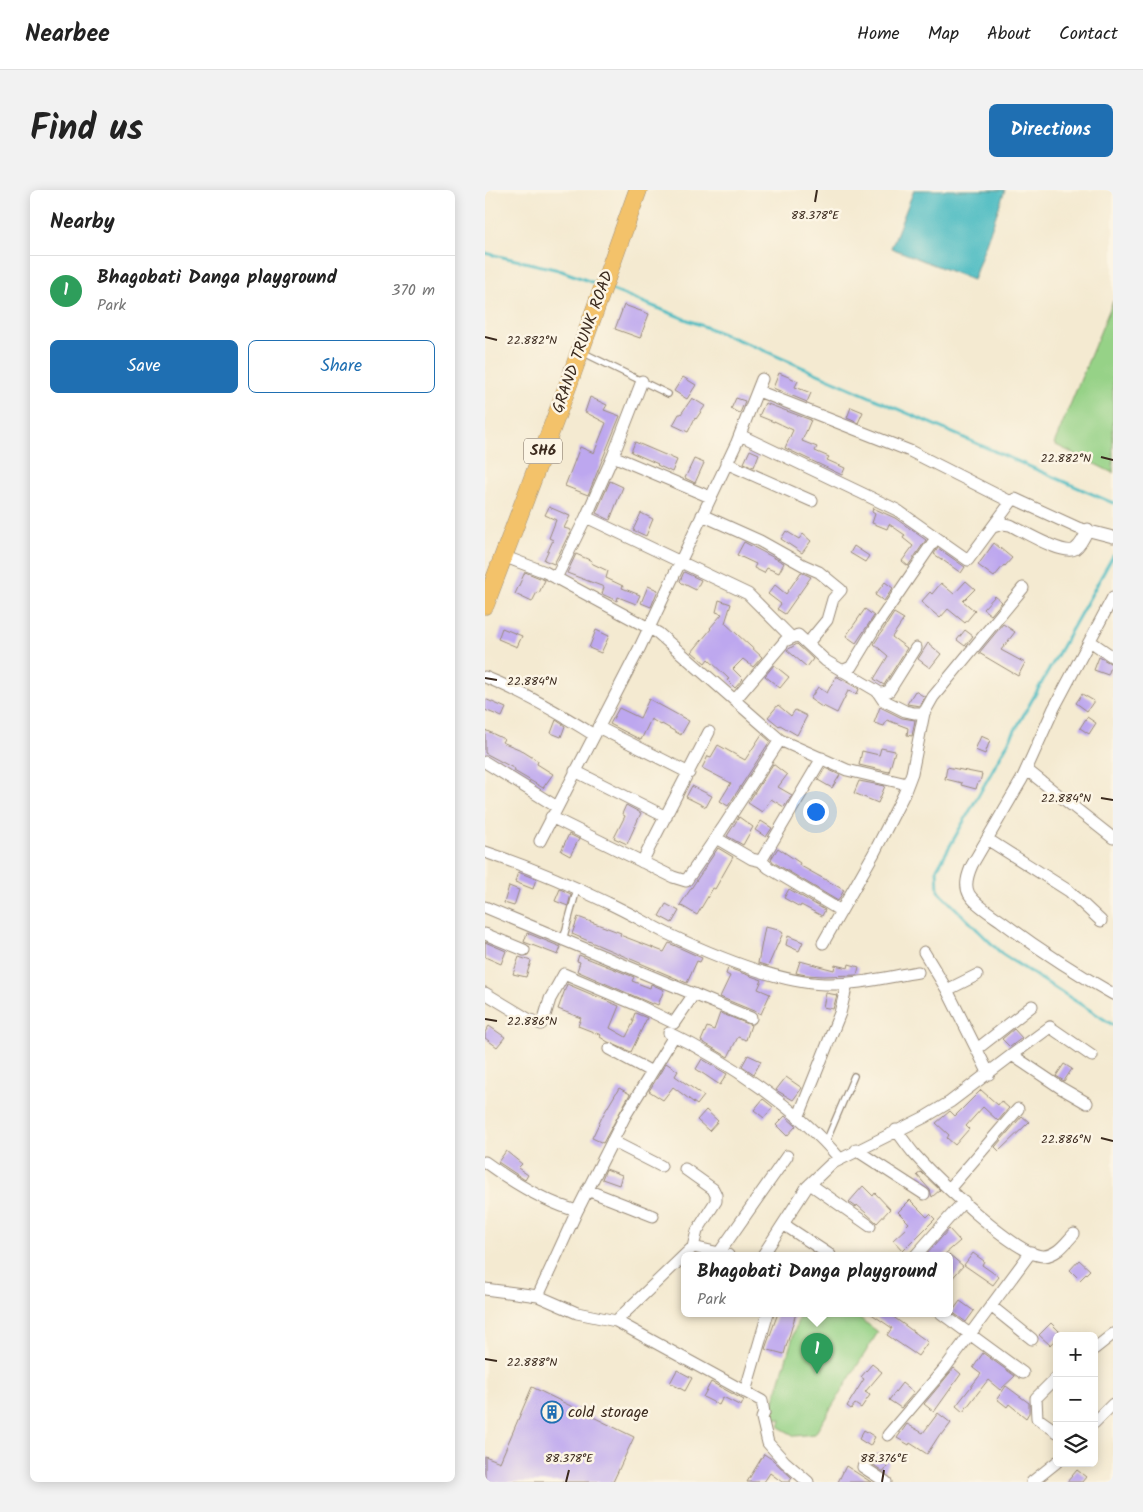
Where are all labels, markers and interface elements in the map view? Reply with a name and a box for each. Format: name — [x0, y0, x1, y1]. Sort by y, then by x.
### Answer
text: Nearbee — [25, 15, 110, 54]
text: Home — [857, 20, 900, 49]
text: Map — [928, 20, 959, 49]
text: About — [987, 20, 1031, 49]
text: Contact — [1059, 20, 1118, 49]
text: Find us — [30, 102, 143, 158]
button: Directions — [989, 104, 1113, 157]
text: Nearby — [50, 206, 115, 239]
text: 88.378°E — [791, 206, 840, 225]
text: Bhagobati Danga playground — [97, 263, 337, 293]
street label: GRAND TRUNK ROAD — [546, 267, 620, 417]
text: 1 — [64, 278, 68, 303]
text: 370 m — [391, 278, 435, 303]
text: Park — [97, 293, 126, 318]
text: 22.882°N — [507, 331, 557, 350]
button: Save — [50, 340, 238, 393]
button: Share — [248, 340, 435, 393]
road number: SH6 — [524, 438, 562, 464]
text: 22.882°N — [1041, 449, 1091, 468]
text: 22.884°N — [507, 672, 557, 691]
text: 22.884°N — [1041, 789, 1091, 808]
your location — [803, 799, 829, 825]
text: 22.886°N — [507, 1012, 557, 1031]
text: 22.886°N — [1041, 1130, 1091, 1149]
popup — [681, 1252, 953, 1317]
text: Bhagobati Danga playground — [697, 1257, 937, 1287]
text: Park — [697, 1287, 726, 1312]
map controls — [1053, 1332, 1098, 1467]
button: + — [1053, 1332, 1098, 1377]
pin: 1 — [801, 1333, 833, 1374]
text: 22.888°N — [507, 1353, 557, 1372]
button: − — [1053, 1377, 1098, 1422]
building icon: cold storage — [540, 1400, 564, 1424]
place label: cold storage — [568, 1400, 649, 1425]
button: layers — [1053, 1422, 1098, 1467]
text: 88.378°E — [545, 1449, 594, 1468]
text: 88.376°E — [860, 1449, 909, 1468]

